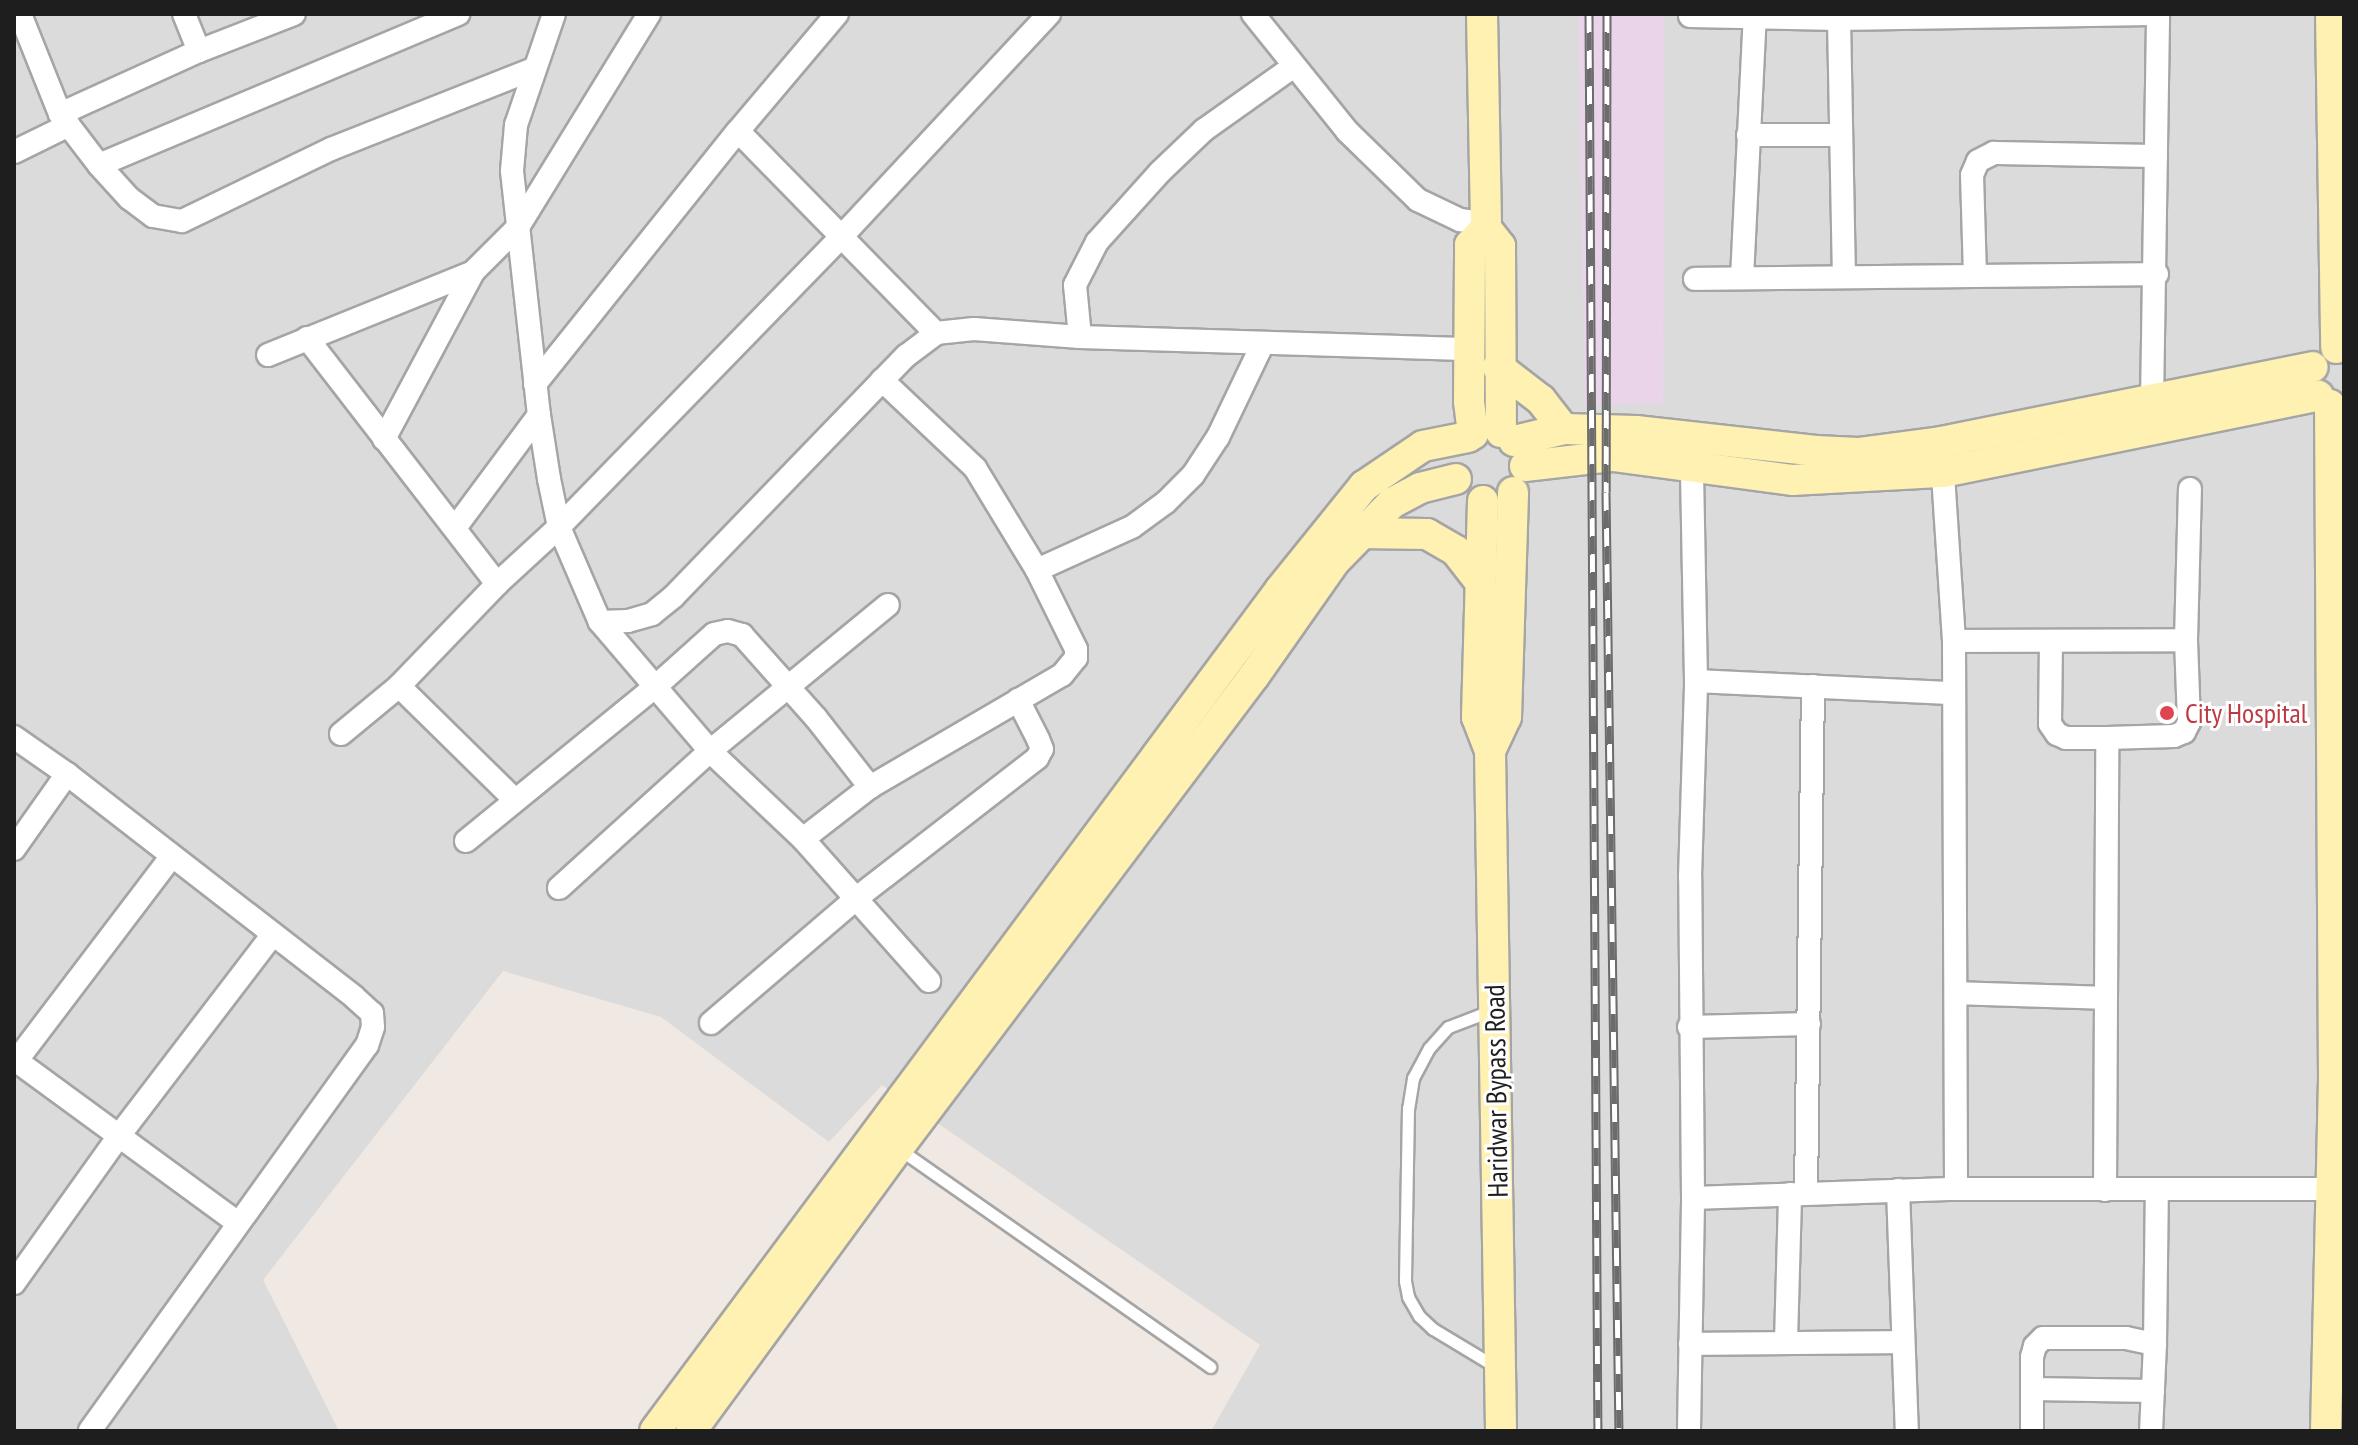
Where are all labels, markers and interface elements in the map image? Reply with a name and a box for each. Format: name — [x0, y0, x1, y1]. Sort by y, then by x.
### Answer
place label: City Hospital — [2185, 696, 2308, 730]
marker: City Hospital — [2156, 702, 2178, 724]
street label: Haridwar Bypass Road — [1477, 984, 1515, 1198]

